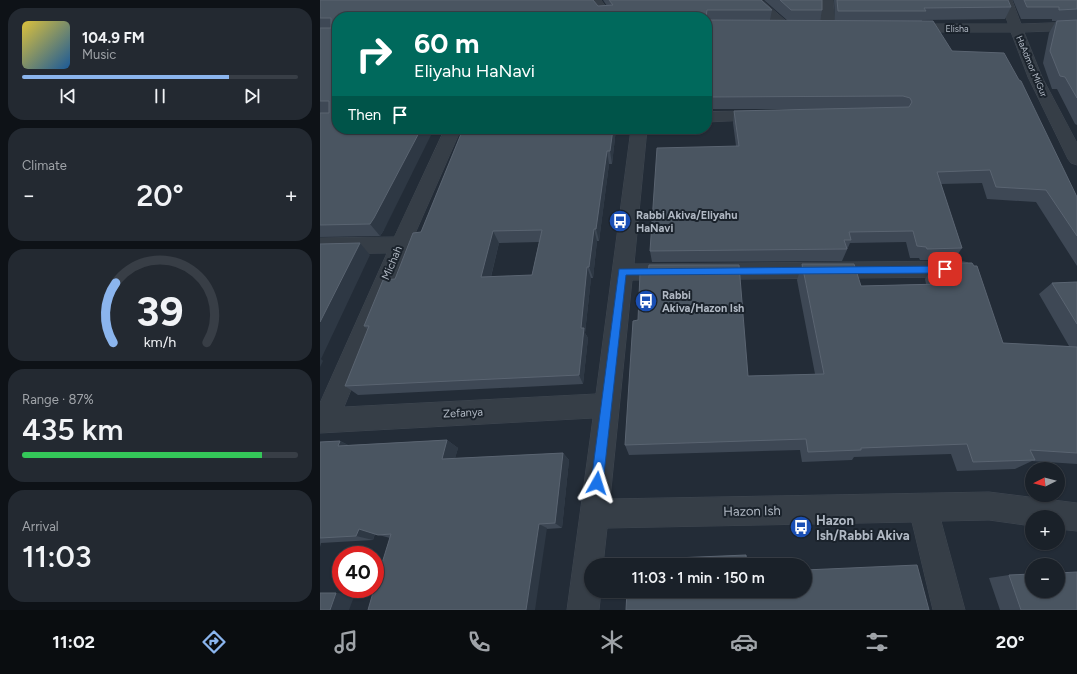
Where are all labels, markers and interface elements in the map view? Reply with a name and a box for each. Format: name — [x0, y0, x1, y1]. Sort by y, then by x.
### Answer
street label: Elisha — [945, 23, 969, 34]
text: 60 m — [414, 26, 479, 60]
icon: right — [348, 28, 400, 80]
text: 104.9 FM — [82, 29, 145, 47]
street label: HaAdmor MiGur — [1014, 34, 1050, 98]
text: Music — [82, 47, 116, 62]
text: Eliyahu HaNavi — [414, 60, 535, 82]
icon: previous — [57, 85, 79, 107]
icon: pause — [149, 85, 171, 107]
icon: next — [241, 85, 263, 107]
icon: arrive — [389, 104, 411, 126]
text: Then — [348, 106, 381, 124]
text: Climate — [22, 158, 67, 173]
text: 20° — [136, 177, 184, 214]
text: − — [22, 182, 36, 209]
text: + — [284, 182, 298, 209]
bus stop icon: Rabbi Akiva/Eliyahu HaNavi — [607, 208, 633, 234]
place label: Rabbi Akiva/Eliyahu HaNavi — [636, 209, 737, 235]
street label: Michah — [379, 244, 405, 282]
pin — [928, 252, 962, 286]
icon: arrive — [934, 258, 956, 280]
text: 39 — [136, 286, 184, 336]
bus stop icon: Rabbi Akiva/Hazon Ish — [633, 288, 659, 314]
place label: Rabbi Akiva/Hazon Ish — [662, 289, 744, 315]
text: km/h — [144, 333, 176, 351]
text: Range · 87% — [22, 392, 94, 407]
street label: Zefanya — [443, 405, 483, 421]
text: 435 km — [22, 411, 123, 448]
position arrow — [576, 462, 618, 504]
north arrow — [1025, 462, 1065, 502]
map controls — [1025, 462, 1065, 598]
street label: Hazon Ish — [723, 503, 781, 519]
button: + — [1025, 510, 1065, 550]
place label: Hazon Ish/Rabbi Akiva — [816, 513, 910, 543]
bus stop icon: Hazon Ish/Rabbi Akiva — [788, 514, 814, 540]
text: Arrival — [22, 519, 59, 534]
text: 11:03 — [22, 538, 91, 575]
speed limit sign: 40 — [332, 546, 384, 598]
button: − — [1025, 558, 1065, 598]
text: 11:03 · 1 min · 150 m — [631, 569, 765, 587]
icon: directions — [200, 628, 228, 656]
icon: music — [332, 628, 360, 656]
icon: phone — [465, 628, 493, 656]
icon: climate — [598, 628, 626, 656]
icon: car — [730, 628, 758, 656]
icon: filters — [863, 628, 891, 656]
text: 11:02 — [52, 631, 95, 653]
text: 20° — [996, 631, 1025, 653]

